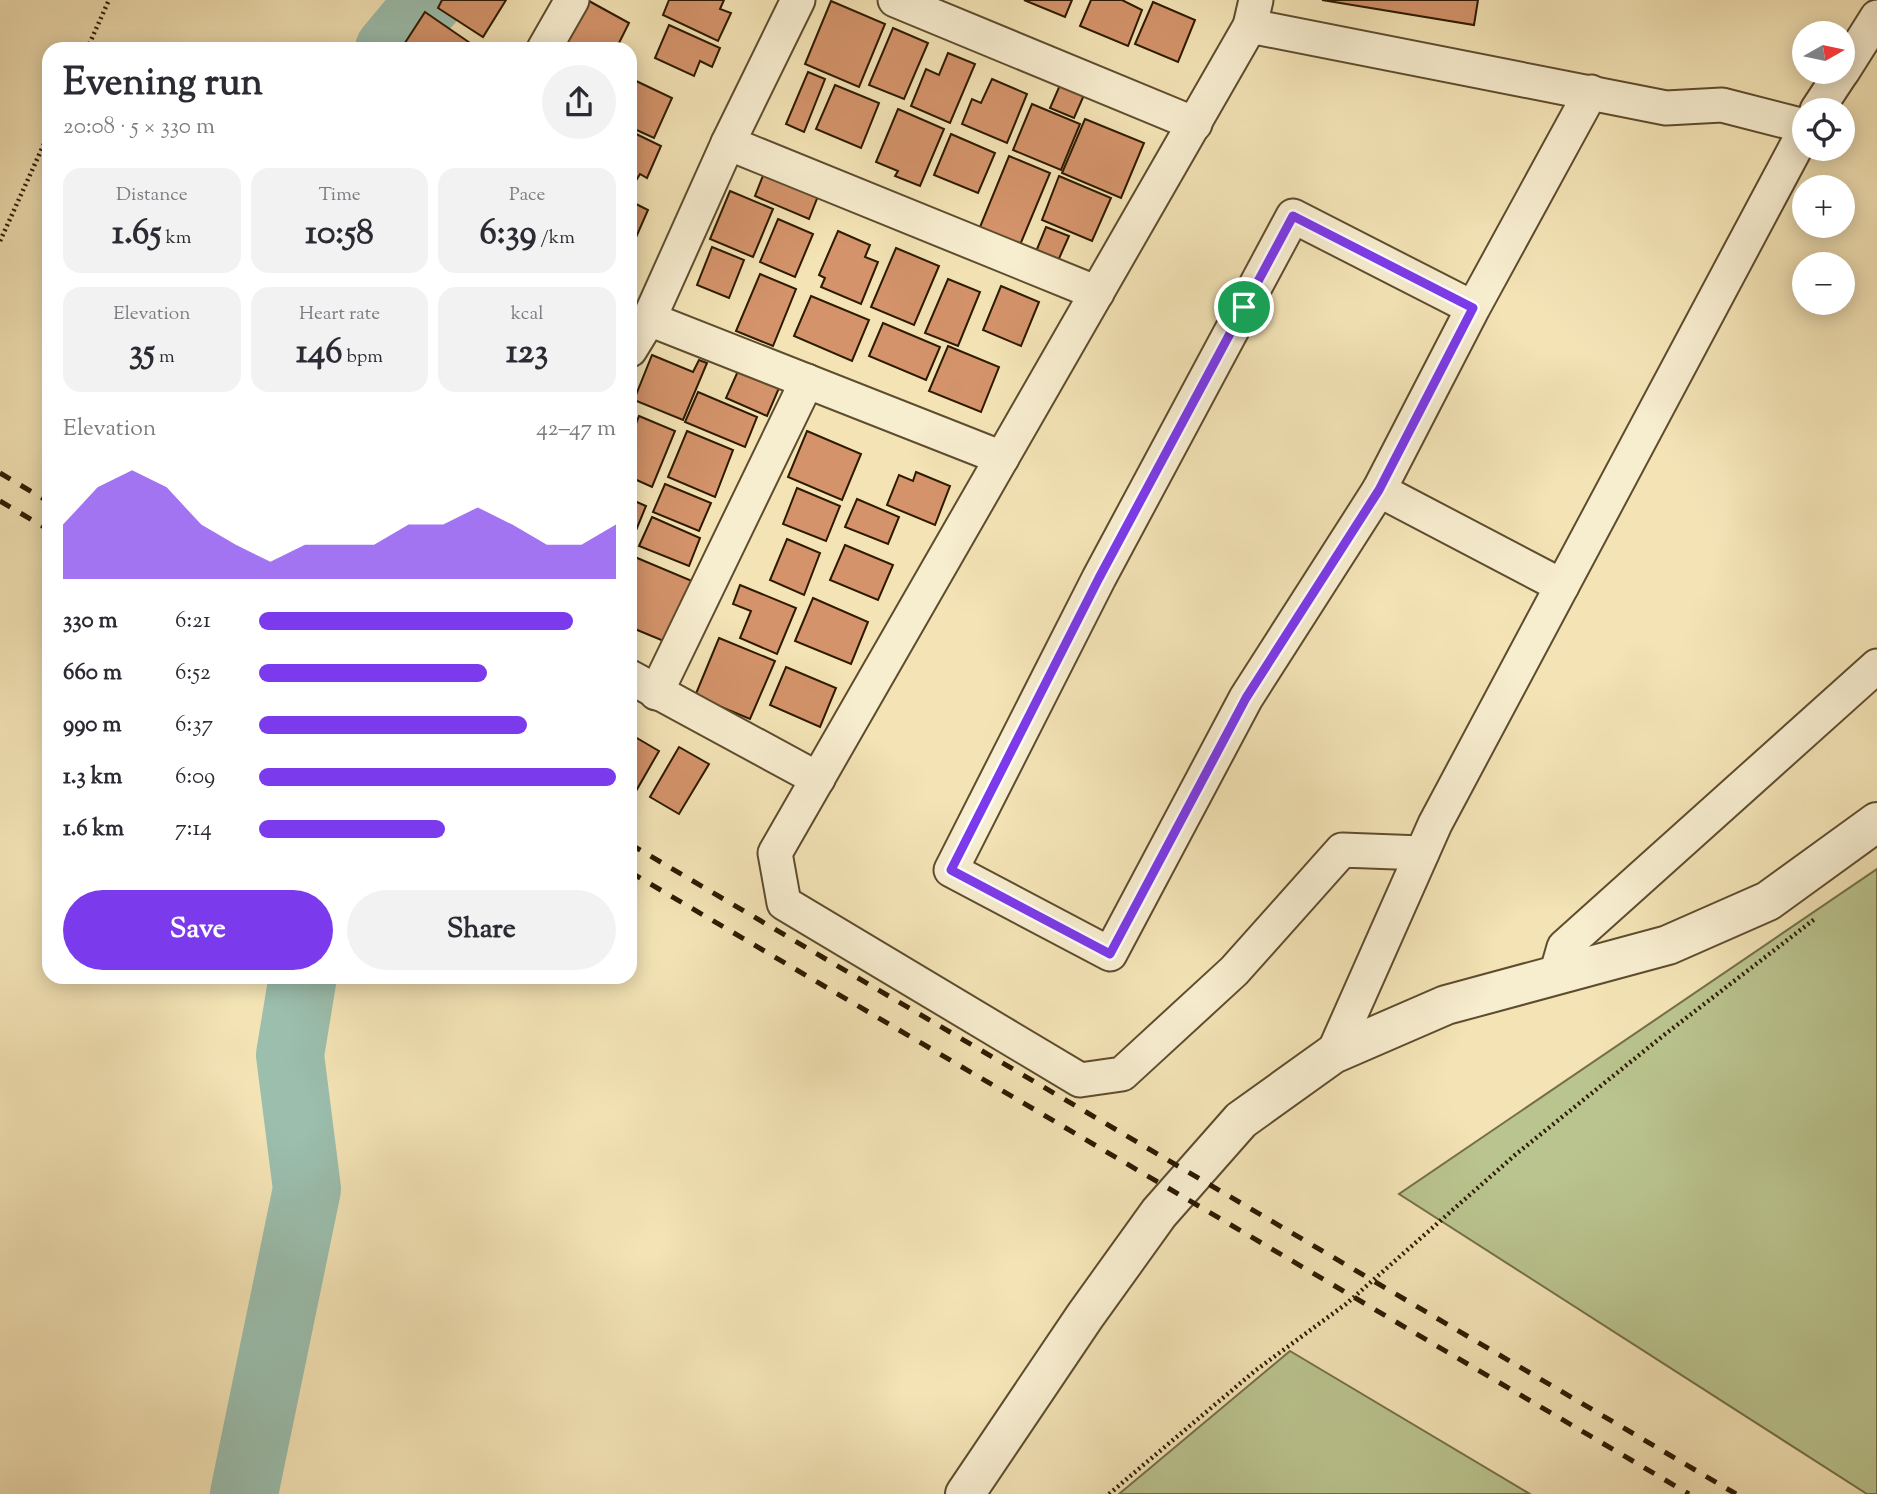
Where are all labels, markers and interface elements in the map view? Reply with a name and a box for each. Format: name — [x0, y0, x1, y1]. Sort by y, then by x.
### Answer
north arrow — [1792, 21, 1855, 84]
map controls — [1792, 21, 1855, 315]
text: Evening run — [63, 58, 263, 112]
button: share — [542, 65, 616, 139]
button: locate — [1792, 98, 1855, 161]
text: 20:08 · 5 × 330 m — [63, 111, 215, 144]
button: + — [1792, 175, 1855, 238]
text: Distance — [116, 182, 188, 209]
text: Time — [318, 182, 361, 209]
text: Pace — [509, 182, 545, 209]
text: 1.65 — [112, 209, 161, 260]
text: 10:58 — [305, 209, 374, 260]
text: 6:39 — [479, 209, 536, 260]
text: km — [161, 225, 192, 252]
text: /km — [536, 225, 575, 252]
button: − — [1792, 252, 1855, 315]
pin — [1214, 277, 1274, 337]
icon: arrive — [1225, 288, 1263, 326]
text: Elevation — [113, 301, 190, 328]
text: Heart rate — [299, 301, 380, 328]
text: kcal — [511, 301, 543, 328]
text: 35 — [129, 328, 155, 379]
text: 146 — [296, 328, 343, 379]
text: 123 — [506, 328, 548, 379]
text: m — [155, 344, 175, 371]
text: bpm — [343, 344, 383, 371]
text: Elevation — [63, 413, 156, 446]
text: 42–47 m — [536, 413, 616, 446]
text: 330 m — [63, 605, 117, 638]
text: 6:21 — [175, 605, 211, 638]
text: 660 m — [63, 657, 122, 690]
text: 6:52 — [175, 657, 211, 690]
text: 990 m — [63, 709, 121, 742]
text: 6:37 — [175, 709, 213, 742]
text: 1.3 km — [63, 761, 122, 794]
text: 6:09 — [175, 761, 215, 794]
text: 1.6 km — [63, 813, 124, 846]
text: 7:14 — [175, 813, 212, 846]
button: Save — [63, 890, 333, 970]
button: Share — [347, 890, 616, 970]

